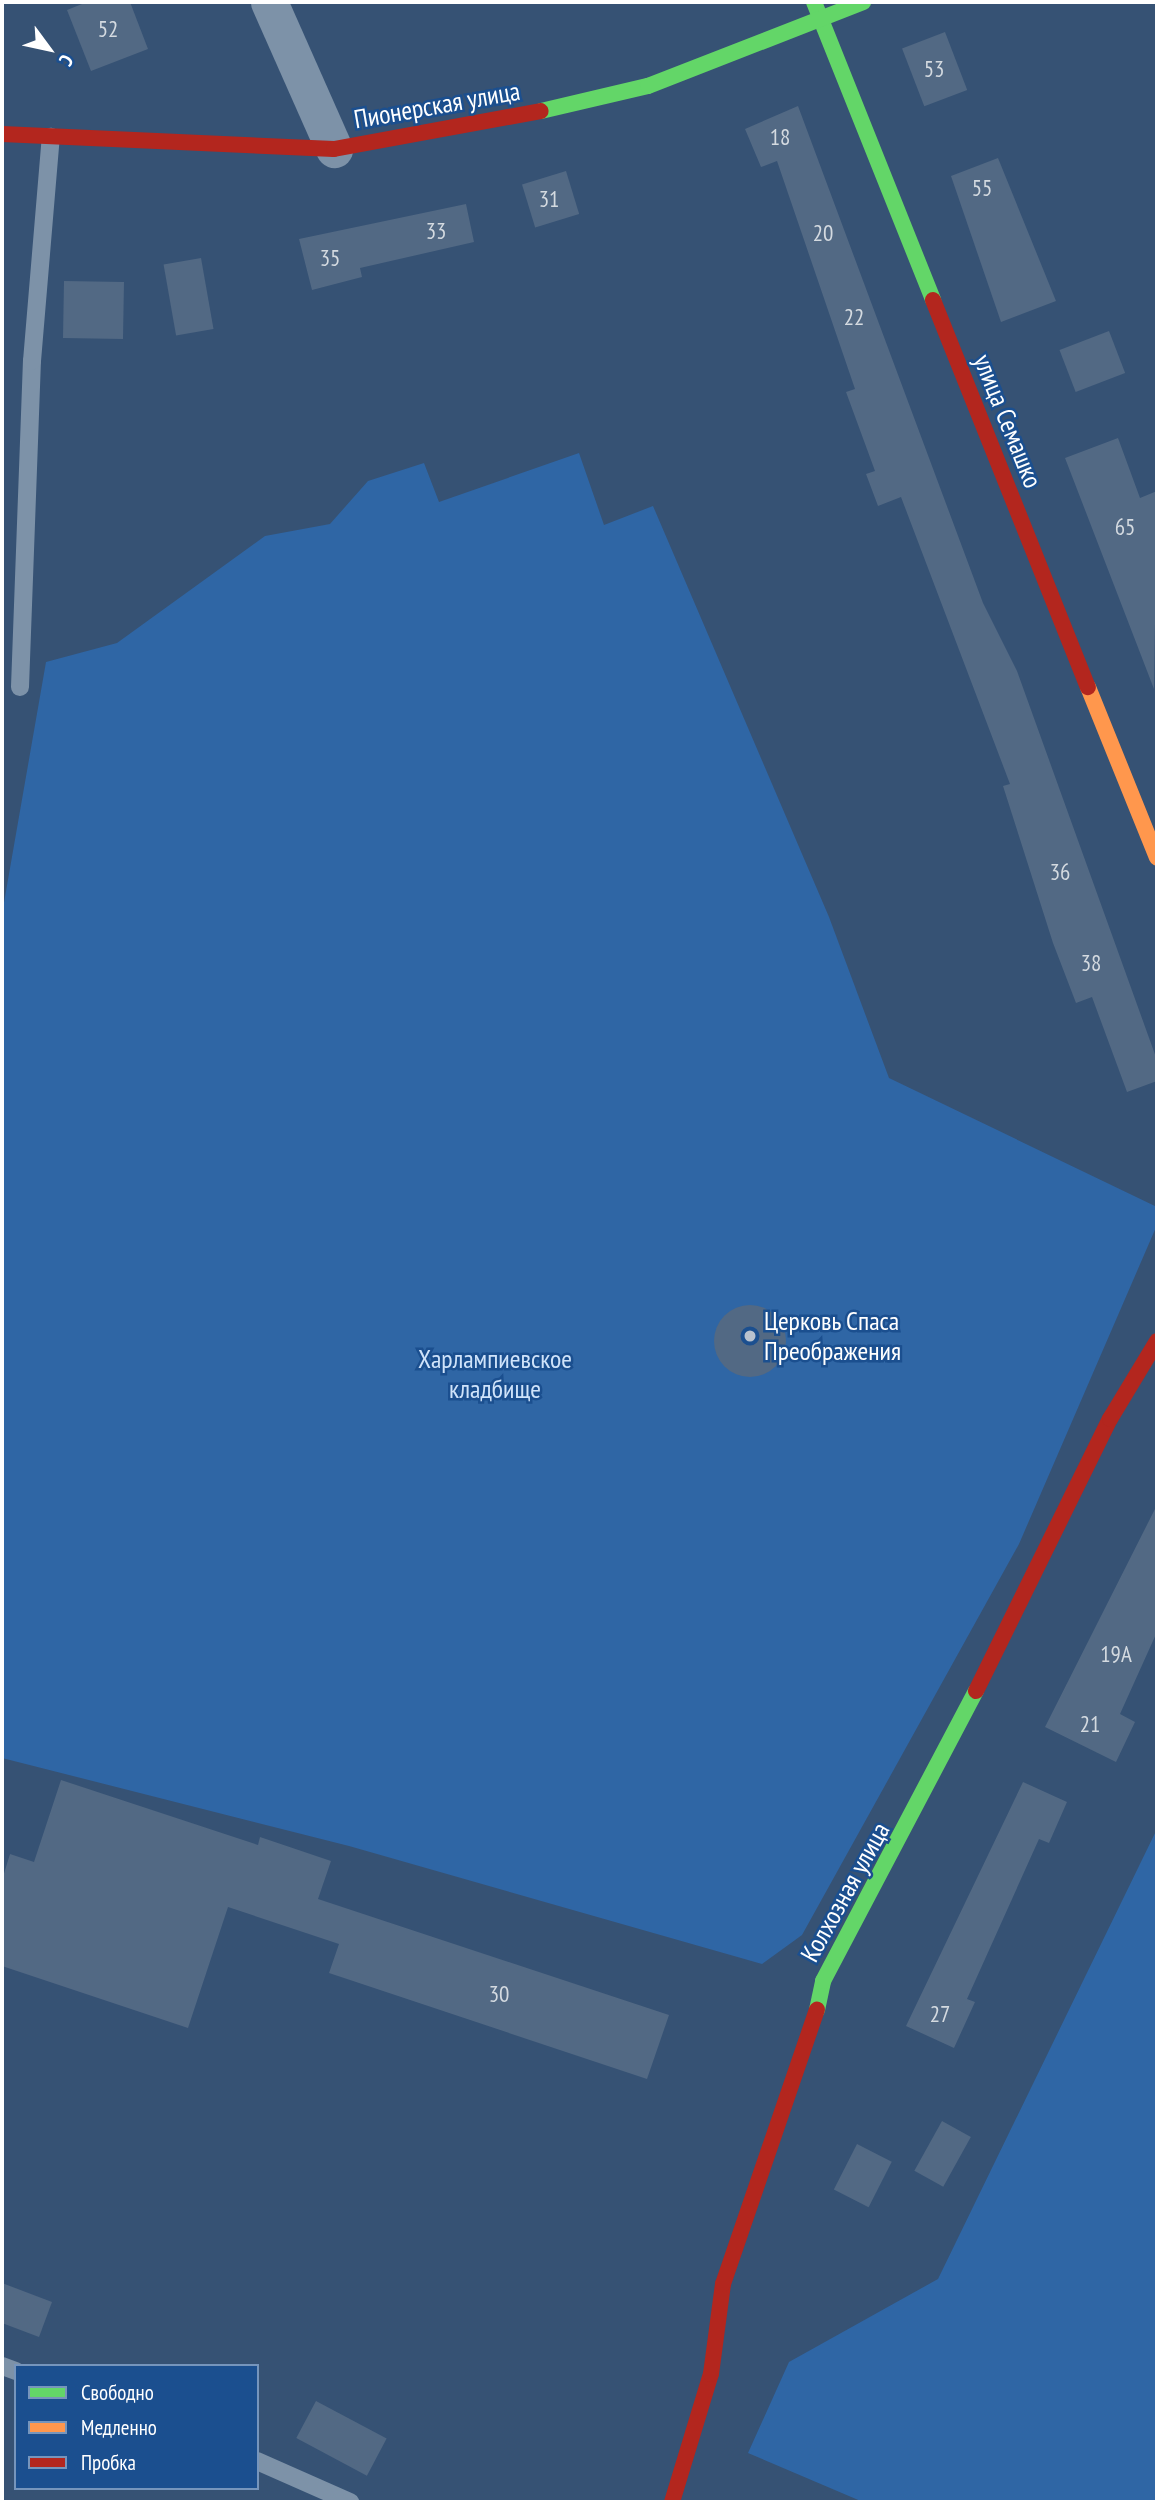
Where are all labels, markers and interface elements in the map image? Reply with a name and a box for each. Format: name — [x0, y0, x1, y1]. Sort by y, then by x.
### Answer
north arrow — [14, 14, 84, 84]
house number: 52 — [98, 15, 118, 43]
text: С — [54, 50, 79, 71]
house number: 53 — [924, 55, 944, 83]
street label: Пионерская улица — [351, 75, 523, 135]
house number: 18 — [770, 123, 790, 151]
house number: 55 — [972, 174, 992, 202]
house number: 31 — [539, 185, 559, 213]
house number: 33 — [426, 217, 446, 245]
house number: 20 — [813, 219, 833, 247]
house number: 35 — [320, 244, 340, 272]
house number: 22 — [844, 303, 864, 331]
street label: улица Семашко — [967, 350, 1049, 492]
house number: 65 — [1115, 513, 1135, 541]
house number: 36 — [1050, 858, 1070, 886]
house number: 38 — [1081, 949, 1101, 977]
place label: Церковь Спаса Преображения — [764, 1305, 901, 1366]
marker: Церковь Спаса Преображения — [742, 1328, 758, 1344]
park label: Харлампиевское кладбище — [418, 1343, 572, 1404]
house number: 19А — [1100, 1640, 1132, 1668]
house number: 21 — [1080, 1710, 1100, 1738]
street label: Колхозная улица — [794, 1817, 896, 1967]
house number: 30 — [489, 1980, 509, 2008]
house number: 27 — [930, 2000, 950, 2028]
legend — [14, 2364, 259, 2490]
text: Свободно — [81, 2379, 154, 2406]
text: Медленно — [81, 2414, 157, 2441]
text: Пробка — [81, 2449, 136, 2476]

